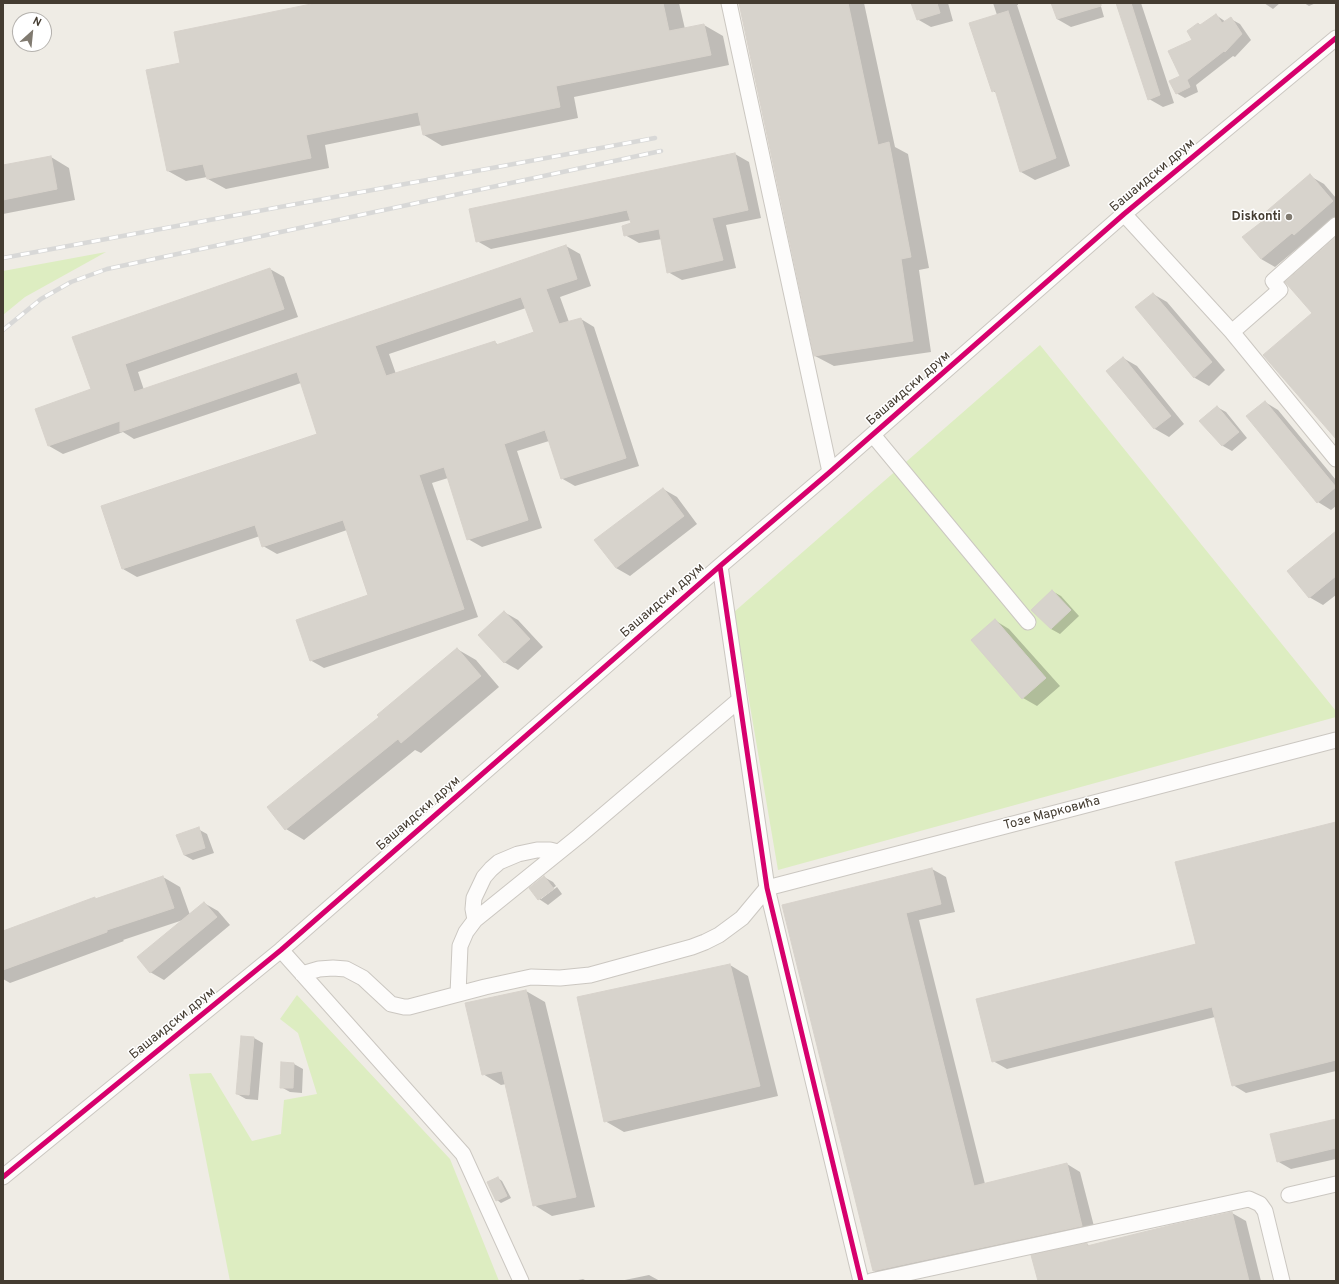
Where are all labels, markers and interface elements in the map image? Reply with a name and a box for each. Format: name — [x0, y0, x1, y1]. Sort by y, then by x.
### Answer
north arrow — [12, 12, 52, 52]
text: N — [30, 14, 44, 30]
street label: Башаидски друм — [1107, 136, 1199, 216]
place label: Diskonti — [1231, 209, 1281, 225]
marker: Diskonti — [1284, 212, 1294, 222]
street label: Башаидски друм — [864, 348, 954, 430]
street label: Башаидски друм — [618, 560, 708, 642]
street label: Башаидски друм — [374, 773, 464, 855]
street label: Тозе Марковића — [1002, 794, 1102, 834]
street label: Башаидски друм — [127, 985, 219, 1063]

